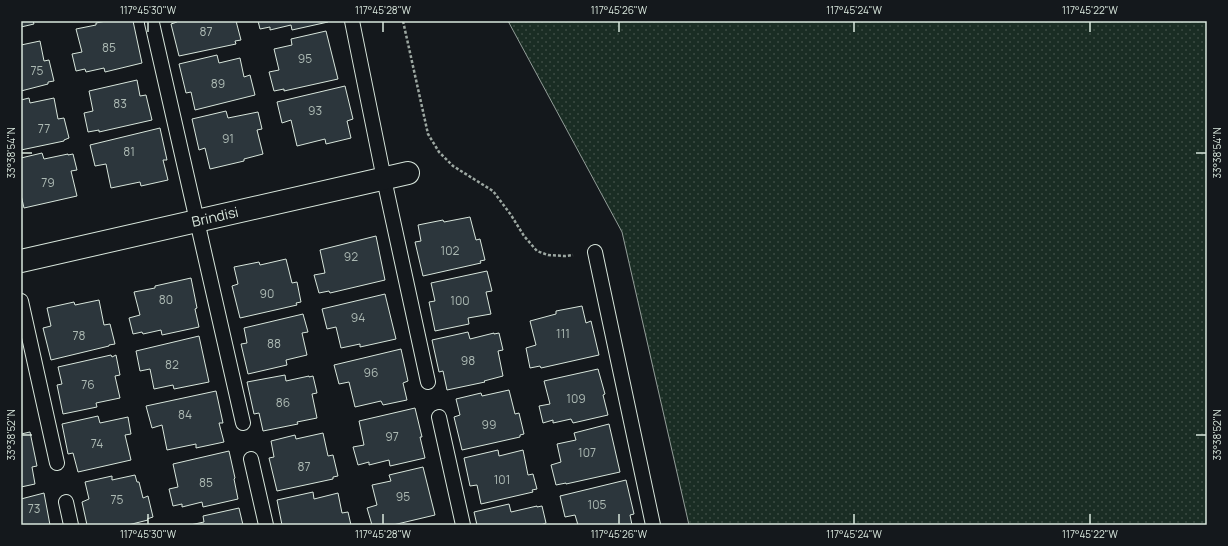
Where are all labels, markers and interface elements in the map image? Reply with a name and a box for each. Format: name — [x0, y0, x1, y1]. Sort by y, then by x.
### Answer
text: 117°45'30"W — [120, 3, 177, 17]
text: 117°45'28"W — [355, 3, 412, 17]
text: 117°45'26"W — [591, 3, 648, 17]
text: 117°45'24"W — [826, 3, 882, 17]
text: 117°45'22"W — [1062, 3, 1119, 17]
house number: 87 — [200, 23, 213, 40]
house number: 85 — [102, 39, 116, 56]
house number: 95 — [298, 50, 312, 67]
house number: 75 — [31, 62, 44, 79]
house number: 89 — [211, 75, 225, 92]
house number: 83 — [113, 95, 127, 112]
house number: 93 — [308, 102, 322, 119]
house number: 77 — [38, 120, 50, 137]
text: 33°38'54"N — [4, 127, 18, 179]
text: 33°38'54"N — [1210, 127, 1224, 179]
house number: 91 — [222, 130, 234, 147]
house number: 81 — [123, 143, 135, 160]
house number: 79 — [41, 174, 55, 191]
street label: Brindisi — [190, 202, 240, 231]
house number: 102 — [441, 242, 460, 259]
house number: 92 — [344, 248, 358, 265]
house number: 90 — [260, 285, 274, 302]
house number: 80 — [159, 291, 173, 308]
house number: 100 — [450, 292, 470, 309]
house number: 94 — [351, 309, 365, 326]
house number: 111 — [556, 325, 570, 342]
house number: 78 — [73, 327, 86, 344]
house number: 88 — [267, 335, 281, 352]
house number: 98 — [461, 352, 475, 369]
house number: 82 — [165, 356, 179, 373]
house number: 96 — [364, 364, 378, 381]
house number: 76 — [81, 376, 95, 393]
house number: 109 — [566, 390, 586, 407]
house number: 86 — [276, 394, 290, 411]
house number: 84 — [178, 406, 192, 423]
text: 33°38'52"N — [4, 409, 18, 461]
text: 33°38'52"N — [1210, 409, 1224, 461]
house number: 99 — [482, 416, 496, 433]
house number: 97 — [385, 428, 399, 445]
house number: 74 — [91, 435, 103, 452]
house number: 107 — [578, 444, 596, 461]
house number: 87 — [298, 458, 311, 475]
house number: 101 — [494, 471, 510, 488]
house number: 85 — [199, 474, 213, 491]
house number: 95 — [396, 488, 410, 505]
house number: 75 — [111, 491, 124, 508]
house number: 105 — [588, 496, 607, 513]
house number: 73 — [28, 500, 40, 517]
text: 117°45'30"W — [120, 527, 177, 541]
text: 117°45'28"W — [355, 527, 412, 541]
text: 117°45'26"W — [591, 527, 648, 541]
text: 117°45'24"W — [826, 527, 882, 541]
text: 117°45'22"W — [1062, 527, 1119, 541]

